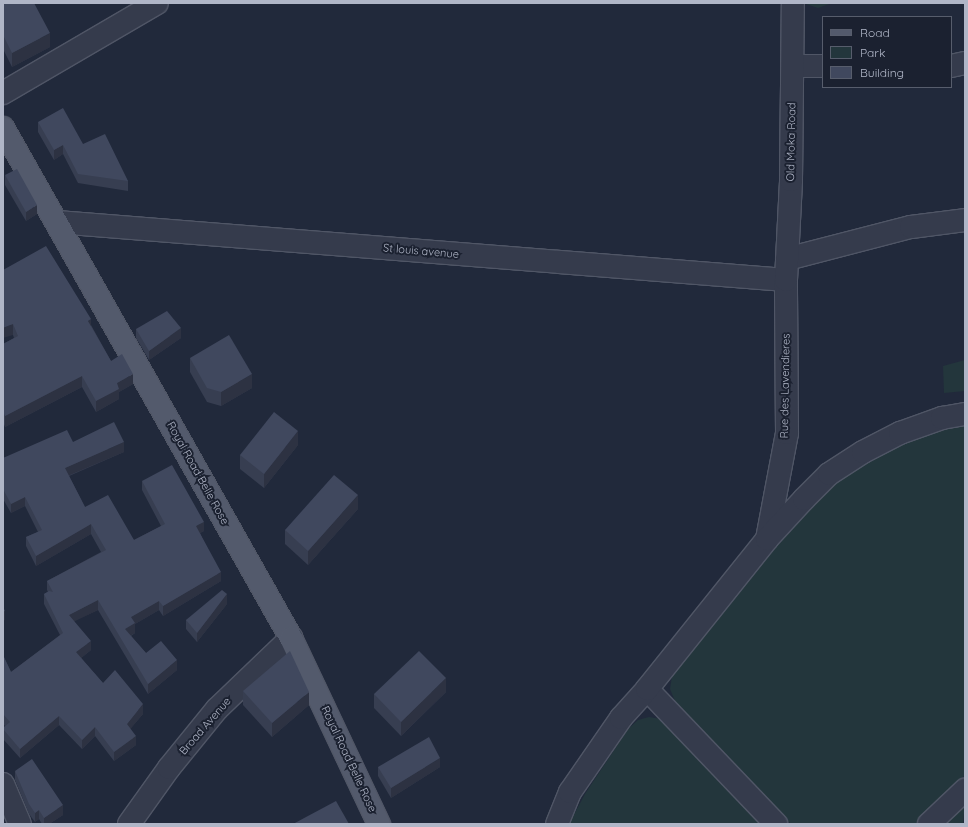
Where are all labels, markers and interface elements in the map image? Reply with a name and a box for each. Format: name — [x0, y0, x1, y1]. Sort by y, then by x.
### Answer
legend — [822, 16, 952, 88]
text: Road — [860, 25, 890, 40]
text: Park — [860, 45, 885, 60]
text: Building — [860, 65, 904, 80]
street label: Old Moka Road — [784, 102, 798, 182]
street label: St louis avenue — [383, 241, 459, 261]
street label: Rue des Lavendieres — [777, 333, 793, 439]
street label: Royal Road Belle Rose — [164, 419, 232, 527]
street label: Broad Avenue — [176, 695, 234, 757]
street label: Royal Road Belle Rose — [319, 704, 379, 814]

